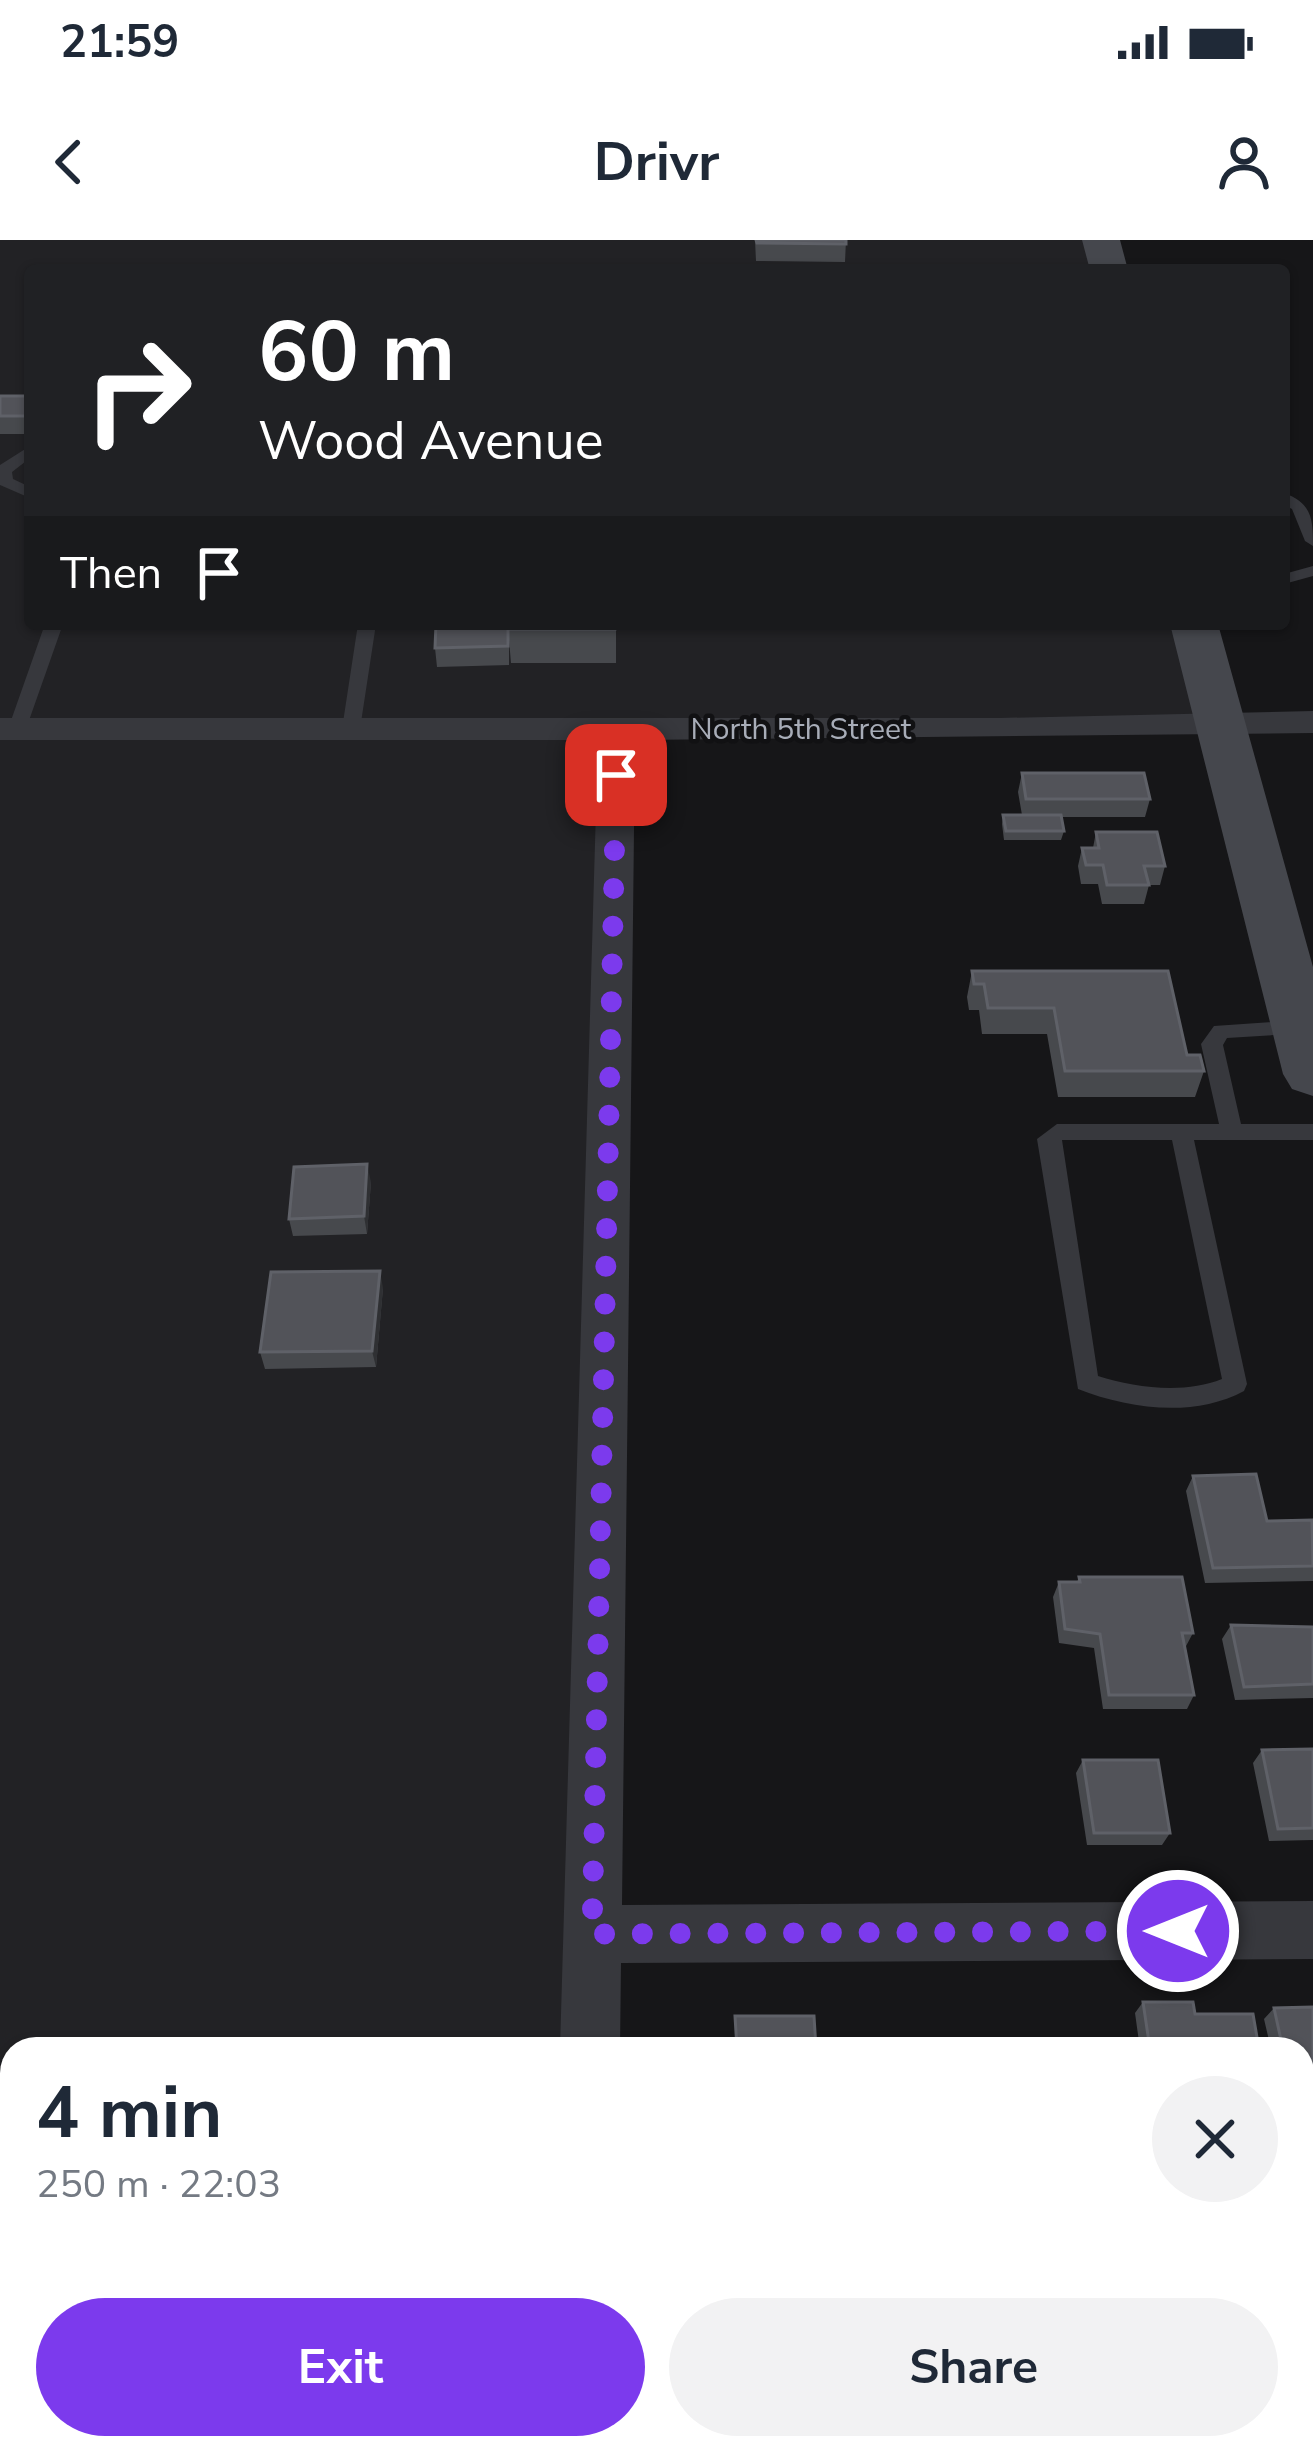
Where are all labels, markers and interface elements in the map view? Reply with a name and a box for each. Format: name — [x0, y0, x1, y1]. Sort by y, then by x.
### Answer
text: 21:59 — [60, 12, 179, 73]
text: Drivr — [594, 125, 719, 199]
icon: back — [36, 129, 102, 195]
icon: person — [1211, 129, 1277, 195]
text: 60 m — [258, 295, 455, 410]
icon: right — [60, 312, 216, 468]
text: Wood Avenue — [258, 404, 603, 478]
icon: arrive — [186, 540, 252, 606]
text: Then — [60, 543, 162, 604]
street label: North 5th Street — [691, 709, 912, 750]
pin — [565, 724, 667, 826]
icon: arrive — [583, 742, 649, 808]
position arrow — [1115, 1868, 1241, 1994]
text: 4 min — [36, 2064, 222, 2162]
button: close — [1152, 2076, 1278, 2202]
text: 250 m · 22:03 — [36, 2158, 281, 2211]
button: Exit — [36, 2298, 645, 2436]
button: Share — [669, 2298, 1278, 2436]

